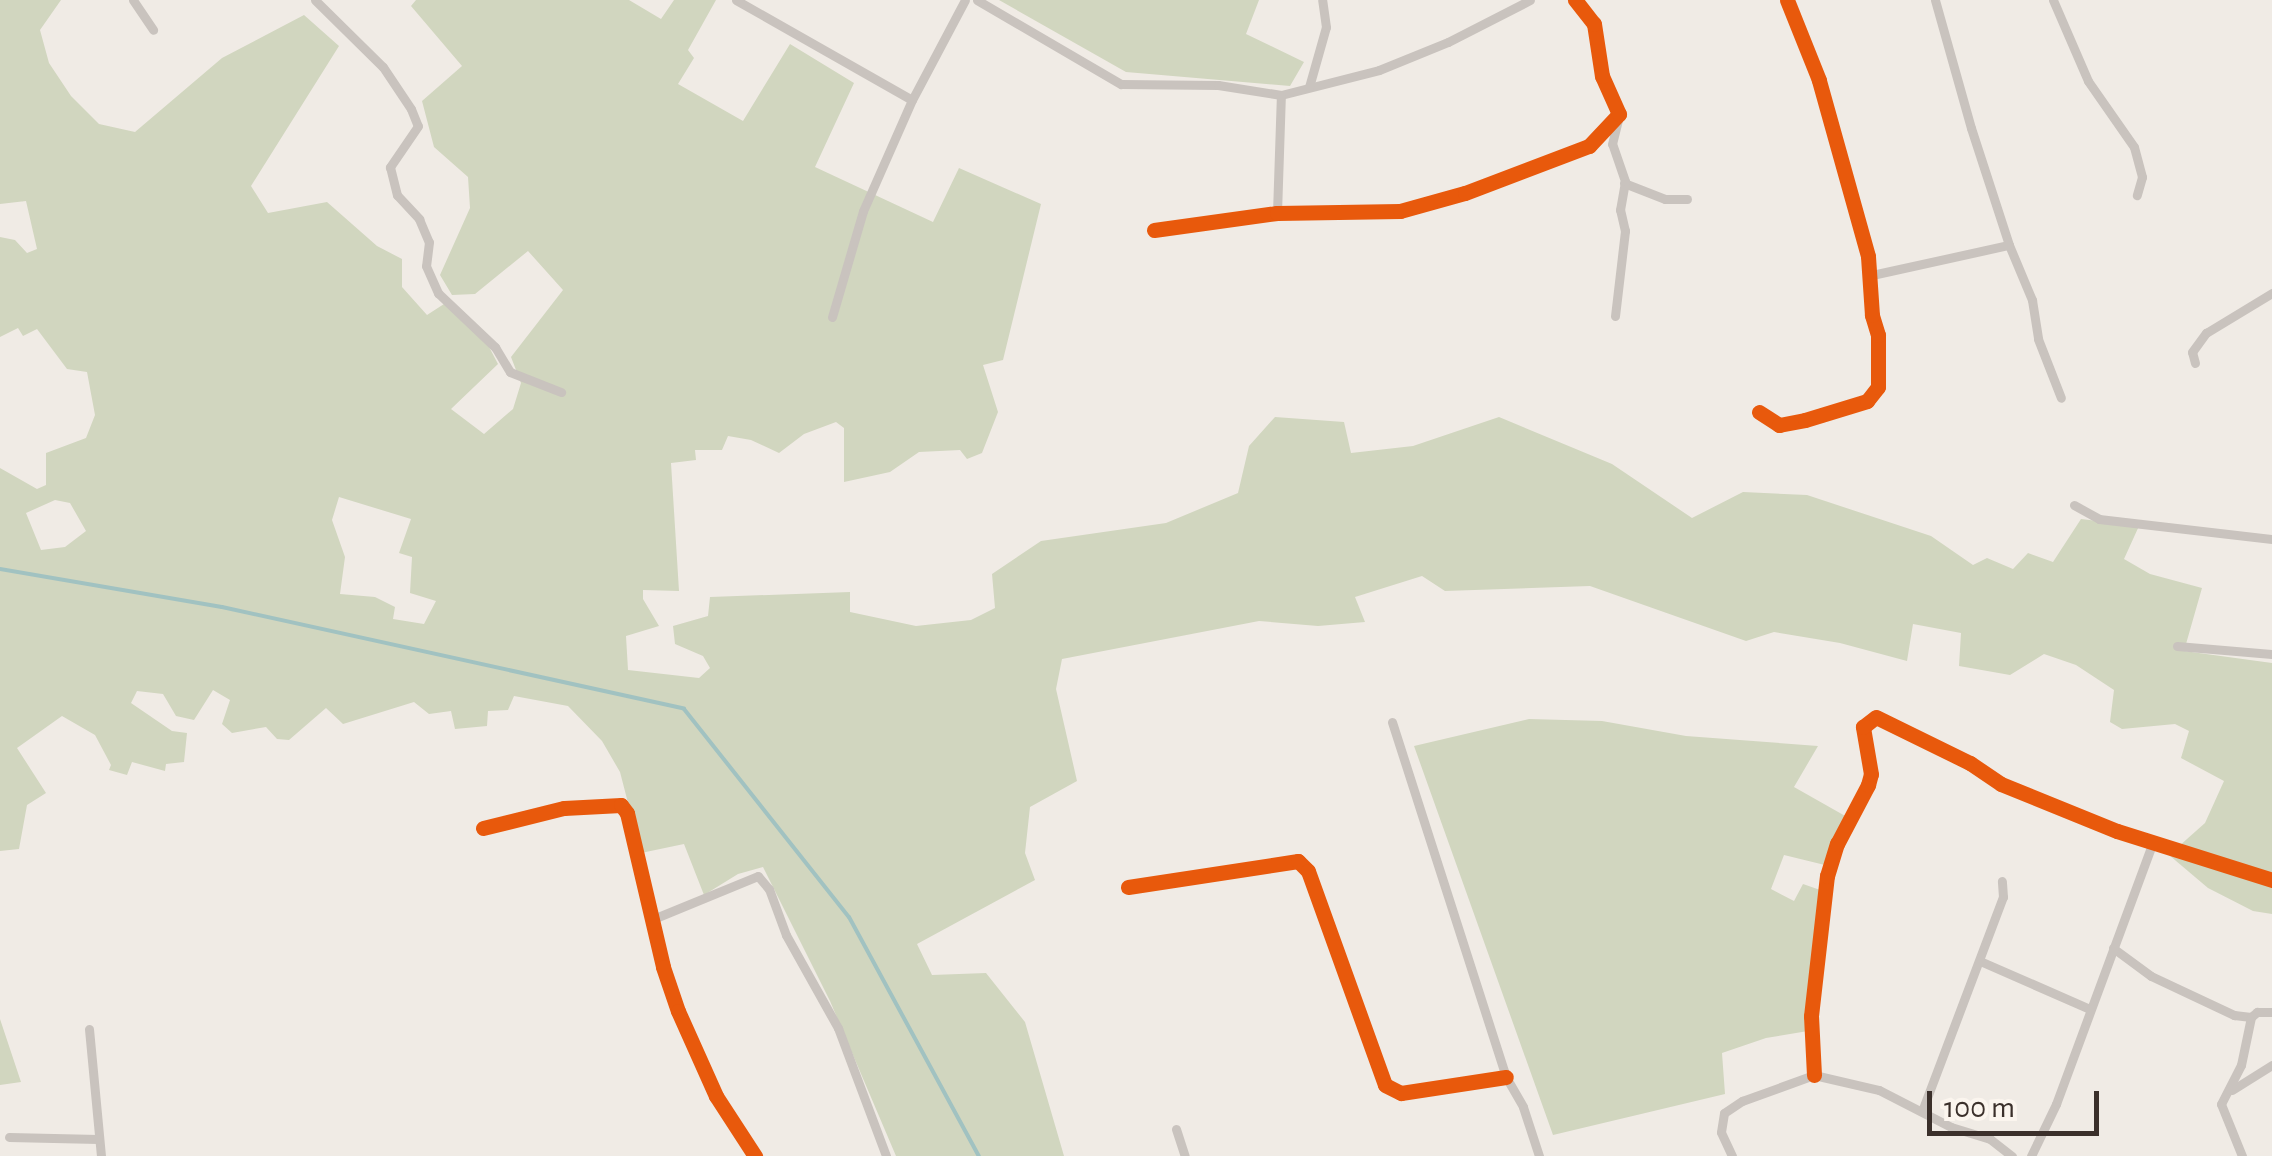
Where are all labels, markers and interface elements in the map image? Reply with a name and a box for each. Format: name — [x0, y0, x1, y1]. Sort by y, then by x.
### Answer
scale bar — [1932, 1071, 2104, 1133]
text: 100 m — [1944, 1093, 2015, 1123]

